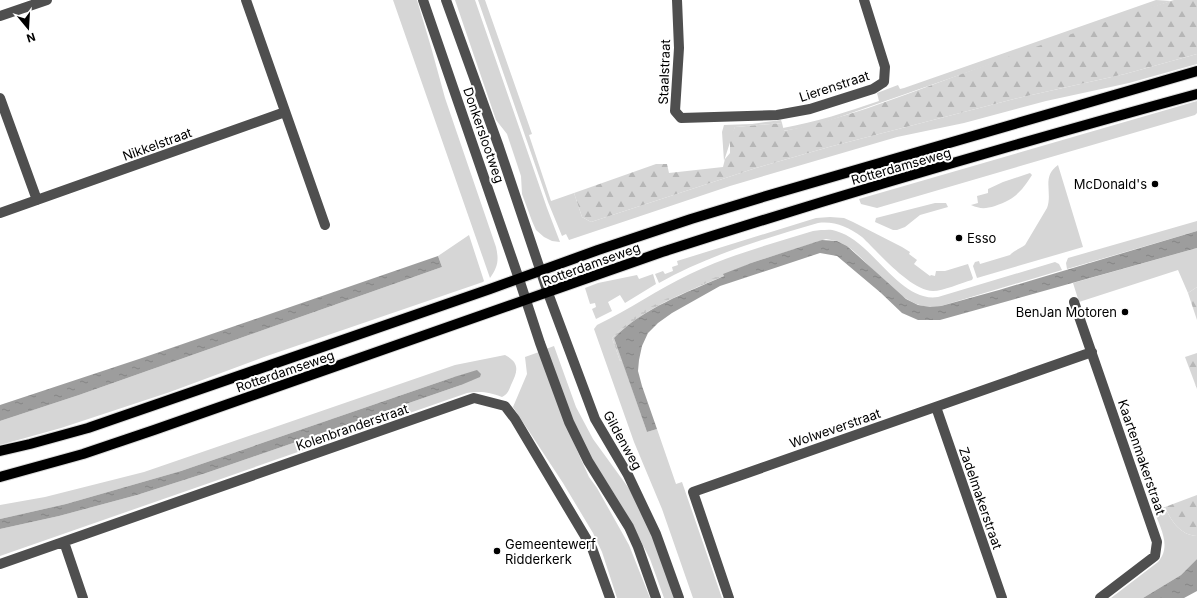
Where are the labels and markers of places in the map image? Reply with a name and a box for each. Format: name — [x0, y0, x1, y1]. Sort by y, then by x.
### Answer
place label: McDonald's — [1074, 176, 1147, 192]
marker: McDonald's — [1150, 179, 1160, 189]
place label: Esso — [967, 230, 997, 246]
marker: Esso — [954, 233, 964, 243]
place label: BenJan Motoren — [1016, 304, 1117, 320]
marker: BenJan Motoren — [1120, 307, 1130, 317]
place label: Gemeentewerf Ridderkerk — [505, 536, 596, 567]
marker: Gemeentewerf Ridderkerk — [492, 546, 502, 556]

